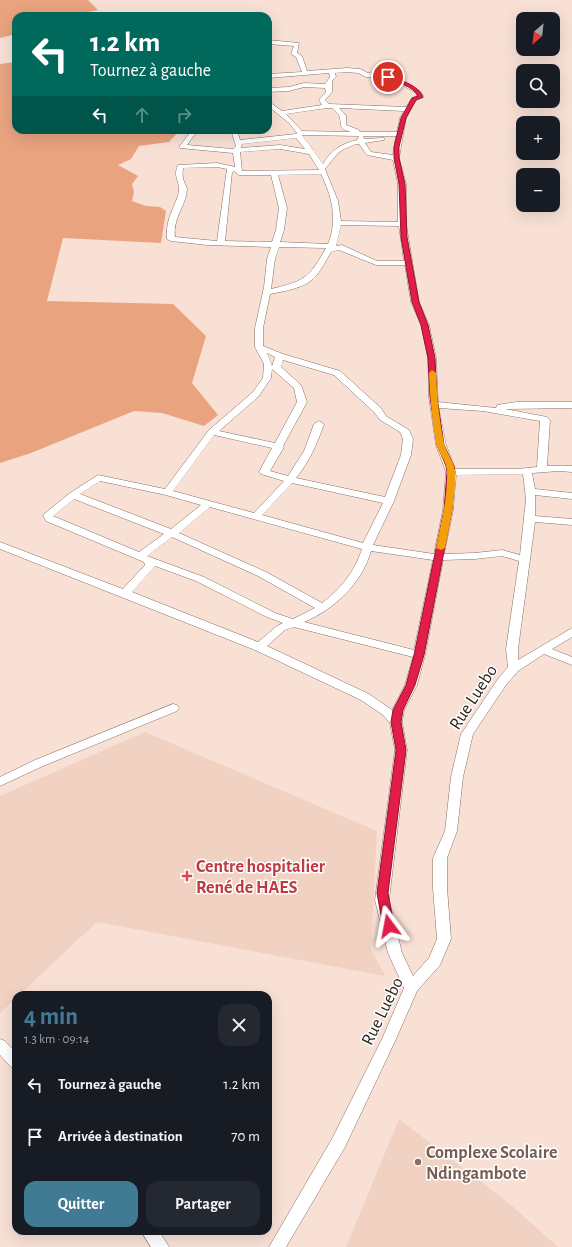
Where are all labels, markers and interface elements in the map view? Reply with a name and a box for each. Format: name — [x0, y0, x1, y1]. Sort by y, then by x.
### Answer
north arrow — [516, 12, 560, 56]
map controls — [516, 12, 560, 212]
icon: left — [24, 28, 76, 80]
text: 1.2 km — [90, 29, 160, 57]
pin — [371, 60, 405, 94]
text: Tournez à gauche — [90, 62, 211, 80]
button: search — [516, 64, 560, 108]
icon: arrive — [377, 66, 399, 88]
icon: left — [89, 104, 111, 126]
icon: ahead — [131, 104, 153, 126]
icon: right — [173, 104, 195, 126]
button: + — [516, 116, 560, 160]
button: − — [516, 168, 560, 212]
street label: Rue Luebo — [446, 662, 501, 733]
place label: Centre hospitalier René de HAES — [196, 858, 326, 897]
marker: Centre hospitalier René de HAES — [181, 870, 193, 882]
position arrow — [368, 905, 410, 947]
street label: Rue Luebo — [359, 975, 407, 1048]
button: close — [218, 1004, 260, 1046]
text: 4 min — [24, 1005, 78, 1029]
text: 1.3 km · 09:14 — [24, 1033, 89, 1046]
icon: left — [24, 1074, 46, 1096]
text: Tournez à gauche — [58, 1077, 161, 1092]
text: 1.2 km — [223, 1077, 260, 1092]
icon: arrive — [24, 1126, 46, 1148]
text: Arrivée à destination — [58, 1129, 183, 1144]
text: 70 m — [231, 1129, 260, 1144]
place label: Complexe Scolaire Ndingambote — [426, 1144, 557, 1183]
marker: Complexe Scolaire Ndingambote — [413, 1157, 423, 1167]
button: Quitter — [24, 1181, 138, 1227]
button: Partager — [146, 1181, 260, 1227]

